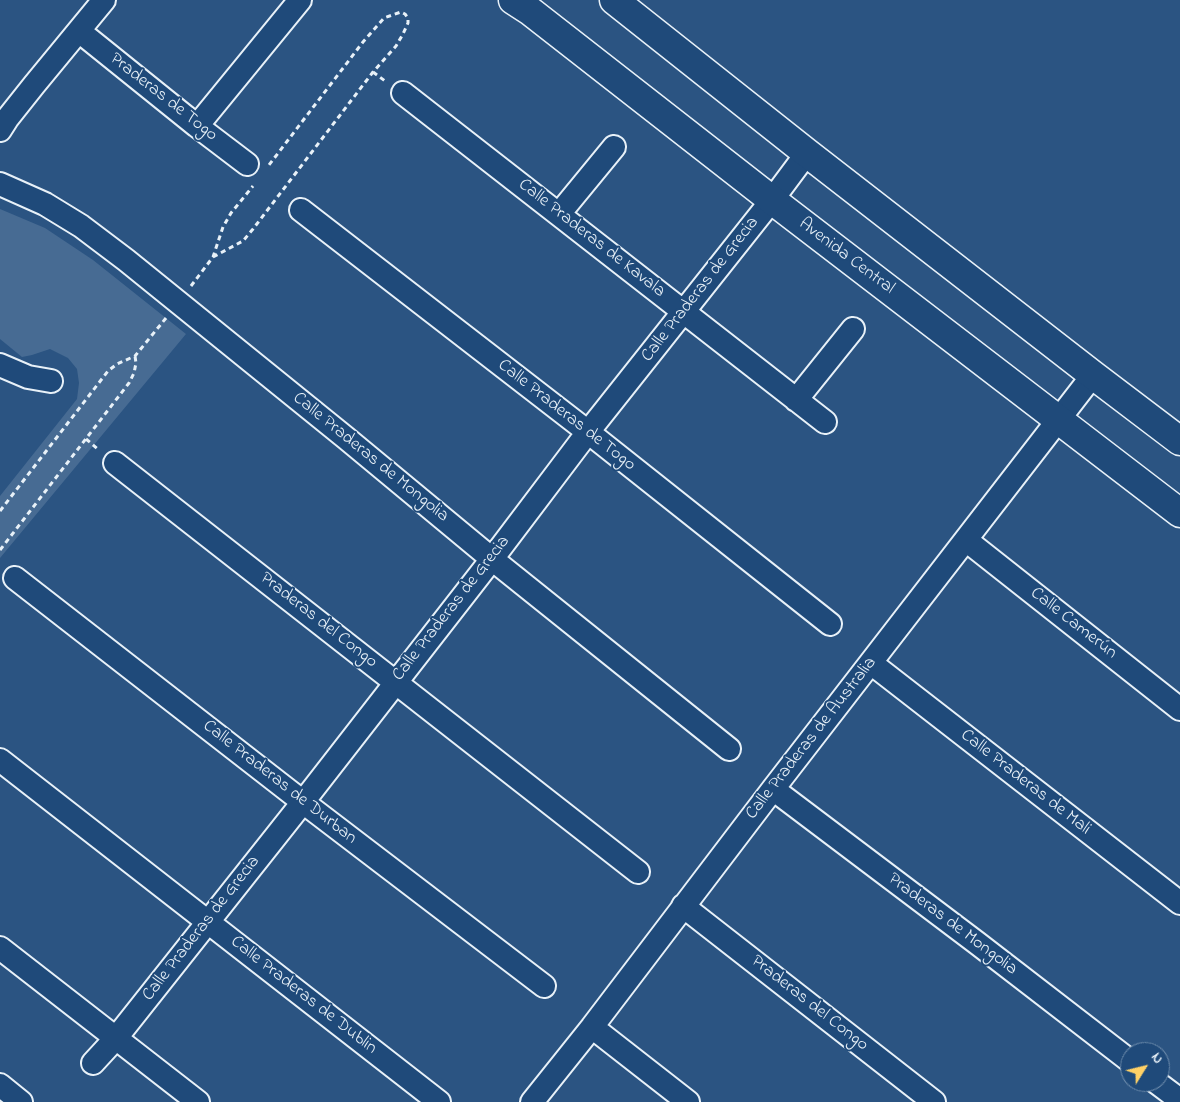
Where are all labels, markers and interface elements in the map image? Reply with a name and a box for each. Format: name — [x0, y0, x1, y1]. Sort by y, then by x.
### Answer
street label: Praderas de Togo — [105, 49, 221, 147]
street label: Calle Praderas de Kavala — [513, 175, 669, 303]
street label: Calle Praderas de Grecia — [638, 213, 764, 367]
street label: Avenida Central — [794, 214, 898, 300]
street label: Calle Praderas de Togo — [493, 355, 639, 477]
street label: Calle Praderas de Mongolia — [288, 388, 452, 528]
street label: Calle Praderas de Grecia — [389, 532, 515, 686]
street label: Praderas del Congo — [255, 568, 381, 674]
street label: Calle Camerún — [1025, 583, 1121, 665]
street label: Calle Praderas de Australia — [742, 653, 882, 825]
street label: Calle Praderas de Durban — [198, 716, 360, 850]
street label: Calle Praderas de Mali — [955, 725, 1095, 841]
street label: Calle Praderas de Grecia — [139, 852, 265, 1006]
street label: Praderas de Mongolia — [883, 869, 1021, 981]
street label: Calle Praderas de Dublin — [225, 932, 381, 1060]
street label: Praderas del Congo — [746, 951, 872, 1057]
north arrow — [1120, 1042, 1170, 1092]
text: N — [1145, 1048, 1168, 1068]

